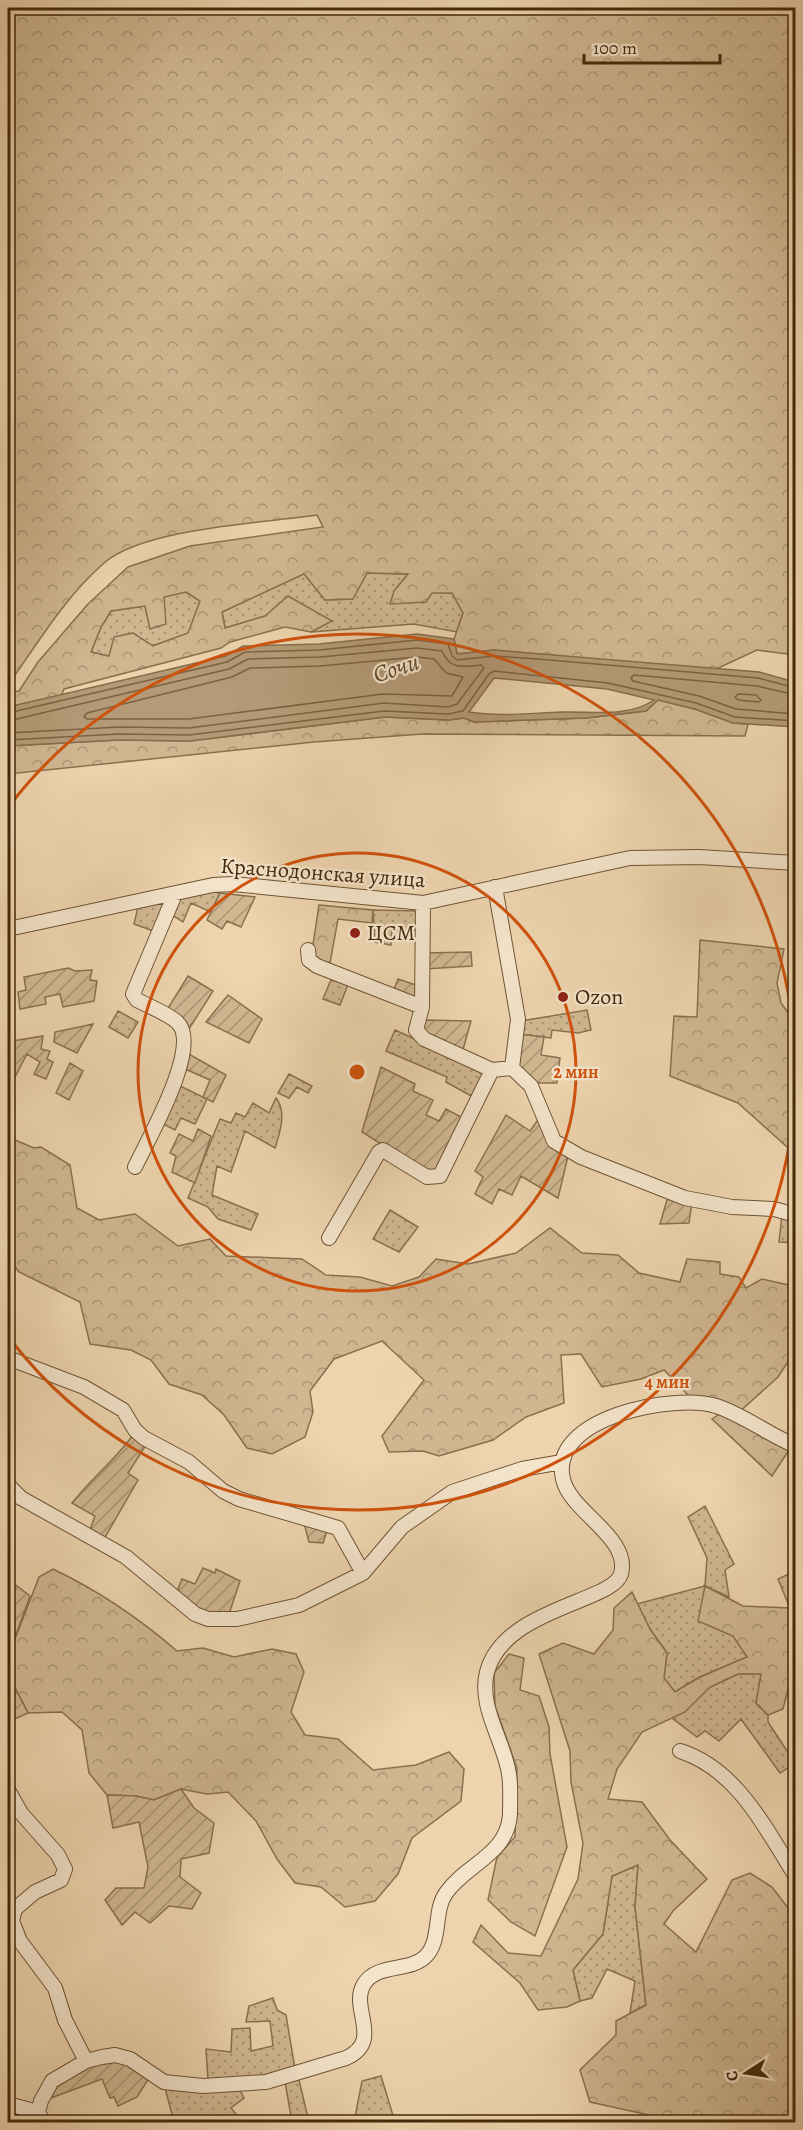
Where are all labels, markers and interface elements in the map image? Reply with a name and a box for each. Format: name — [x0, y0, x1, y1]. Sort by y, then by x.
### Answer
scale bar — [584, 27, 720, 65]
text: 100 m — [593, 36, 637, 60]
water label: Сочи — [369, 646, 423, 690]
street label: Краснодонская улица — [220, 851, 427, 895]
place label: ЦСМ — [367, 918, 415, 948]
marker: ЦСМ — [348, 926, 362, 940]
place label: Ozon — [575, 982, 623, 1012]
marker: Ozon — [556, 990, 570, 1004]
text: 2 мин — [553, 1060, 599, 1084]
centre of rings — [347, 1062, 367, 1082]
text: 4 мин — [644, 1370, 690, 1394]
north arrow — [716, 2043, 776, 2103]
text: С — [720, 2069, 744, 2083]

